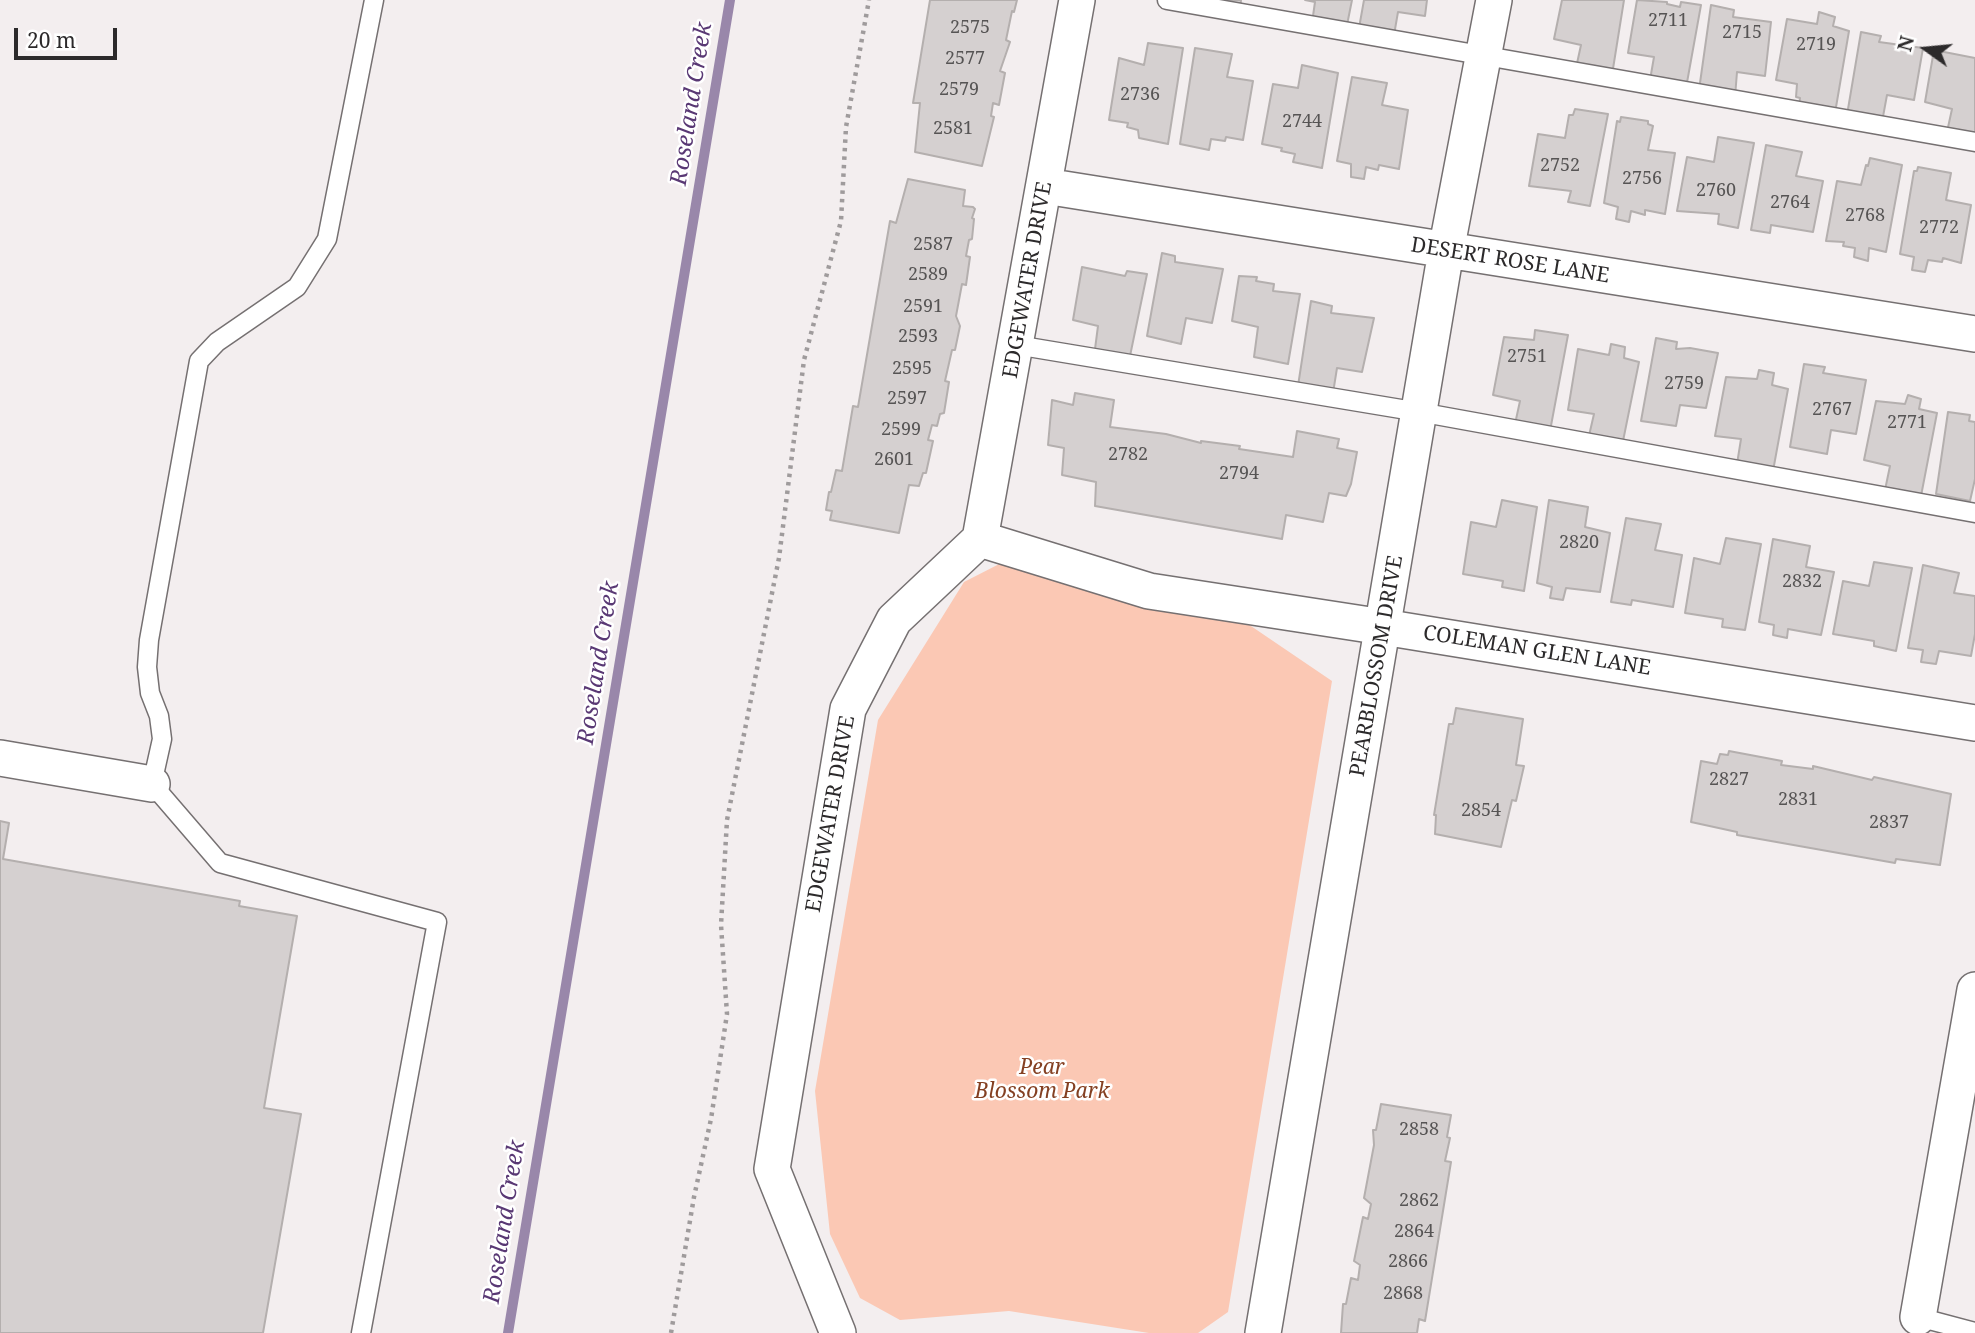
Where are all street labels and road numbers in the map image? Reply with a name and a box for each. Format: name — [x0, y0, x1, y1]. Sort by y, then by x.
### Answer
street label: EDGEWATER DRIVE — [998, 180, 1058, 380]
street label: DESERT ROSE LANE — [1409, 233, 1611, 289]
street label: PEARBLOSSOM DRIVE — [1345, 553, 1409, 779]
street label: COLEMAN GLEN LANE — [1421, 621, 1653, 681]
street label: EDGEWATER DRIVE — [801, 714, 861, 914]

